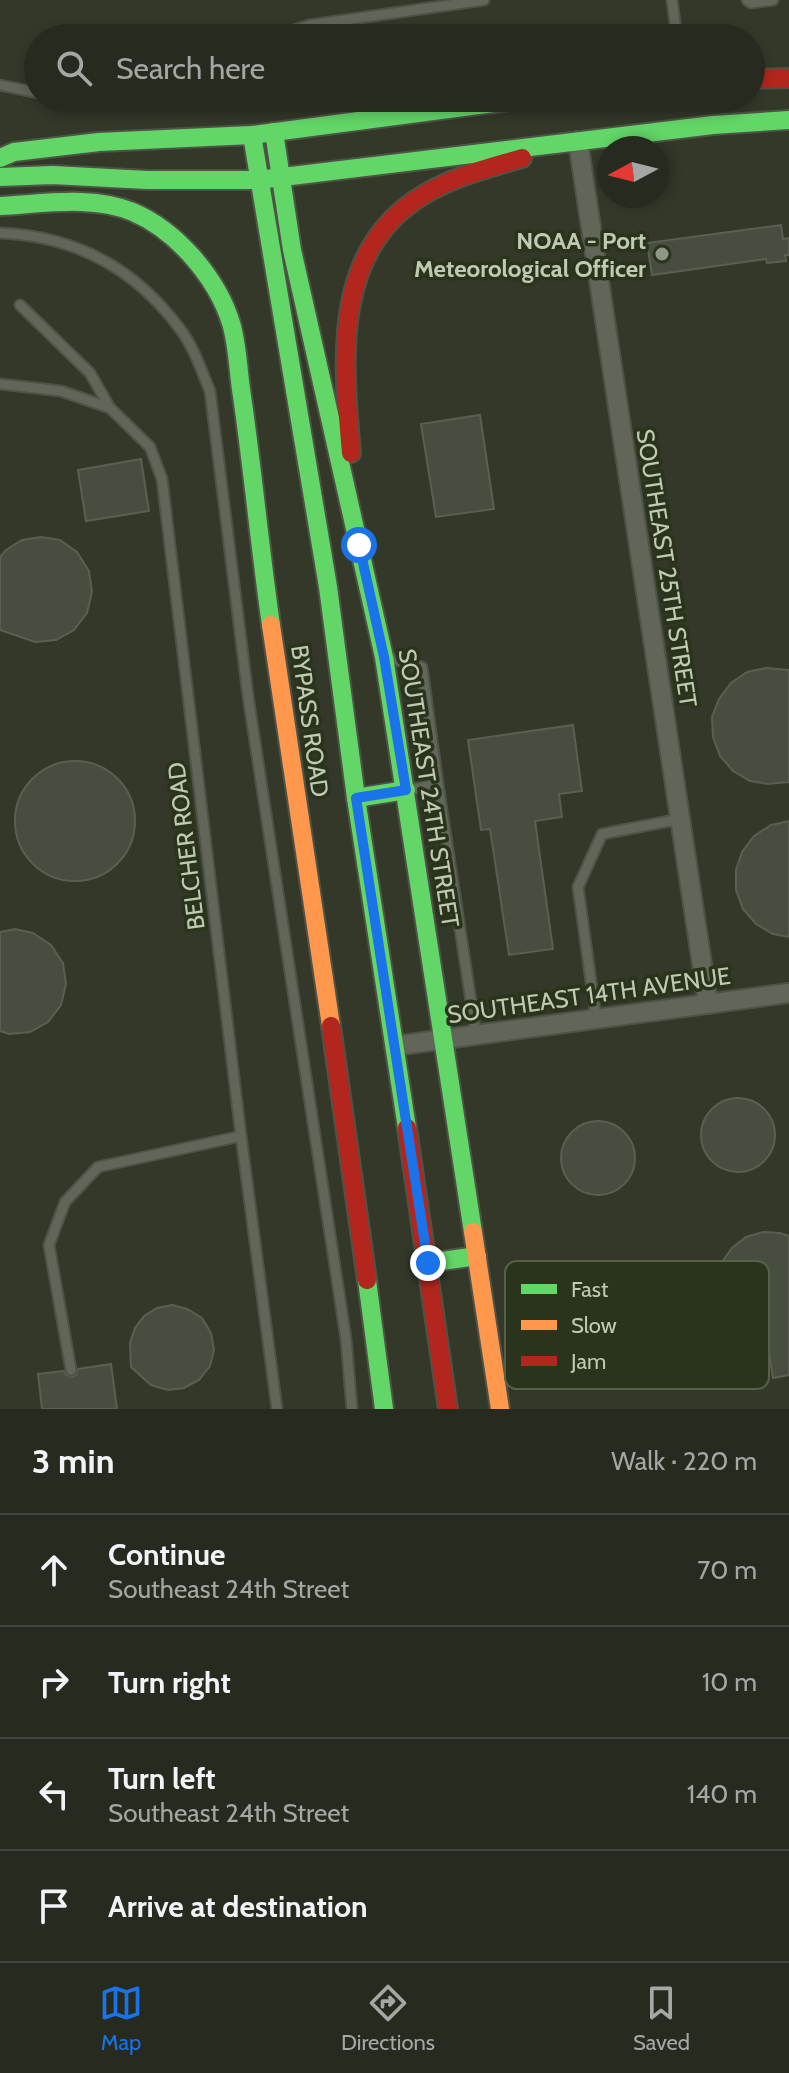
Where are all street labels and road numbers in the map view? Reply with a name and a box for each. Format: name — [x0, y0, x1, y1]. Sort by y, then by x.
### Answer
street label: SOUTHEAST 25TH STREET — [631, 427, 703, 709]
street label: BYPASS ROAD — [285, 643, 335, 799]
street label: SOUTHEAST 24TH STREET — [393, 647, 465, 930]
street label: BELCHER ROAD — [161, 760, 211, 932]
street label: SOUTHEAST 14TH AVENUE — [446, 961, 732, 1029]

